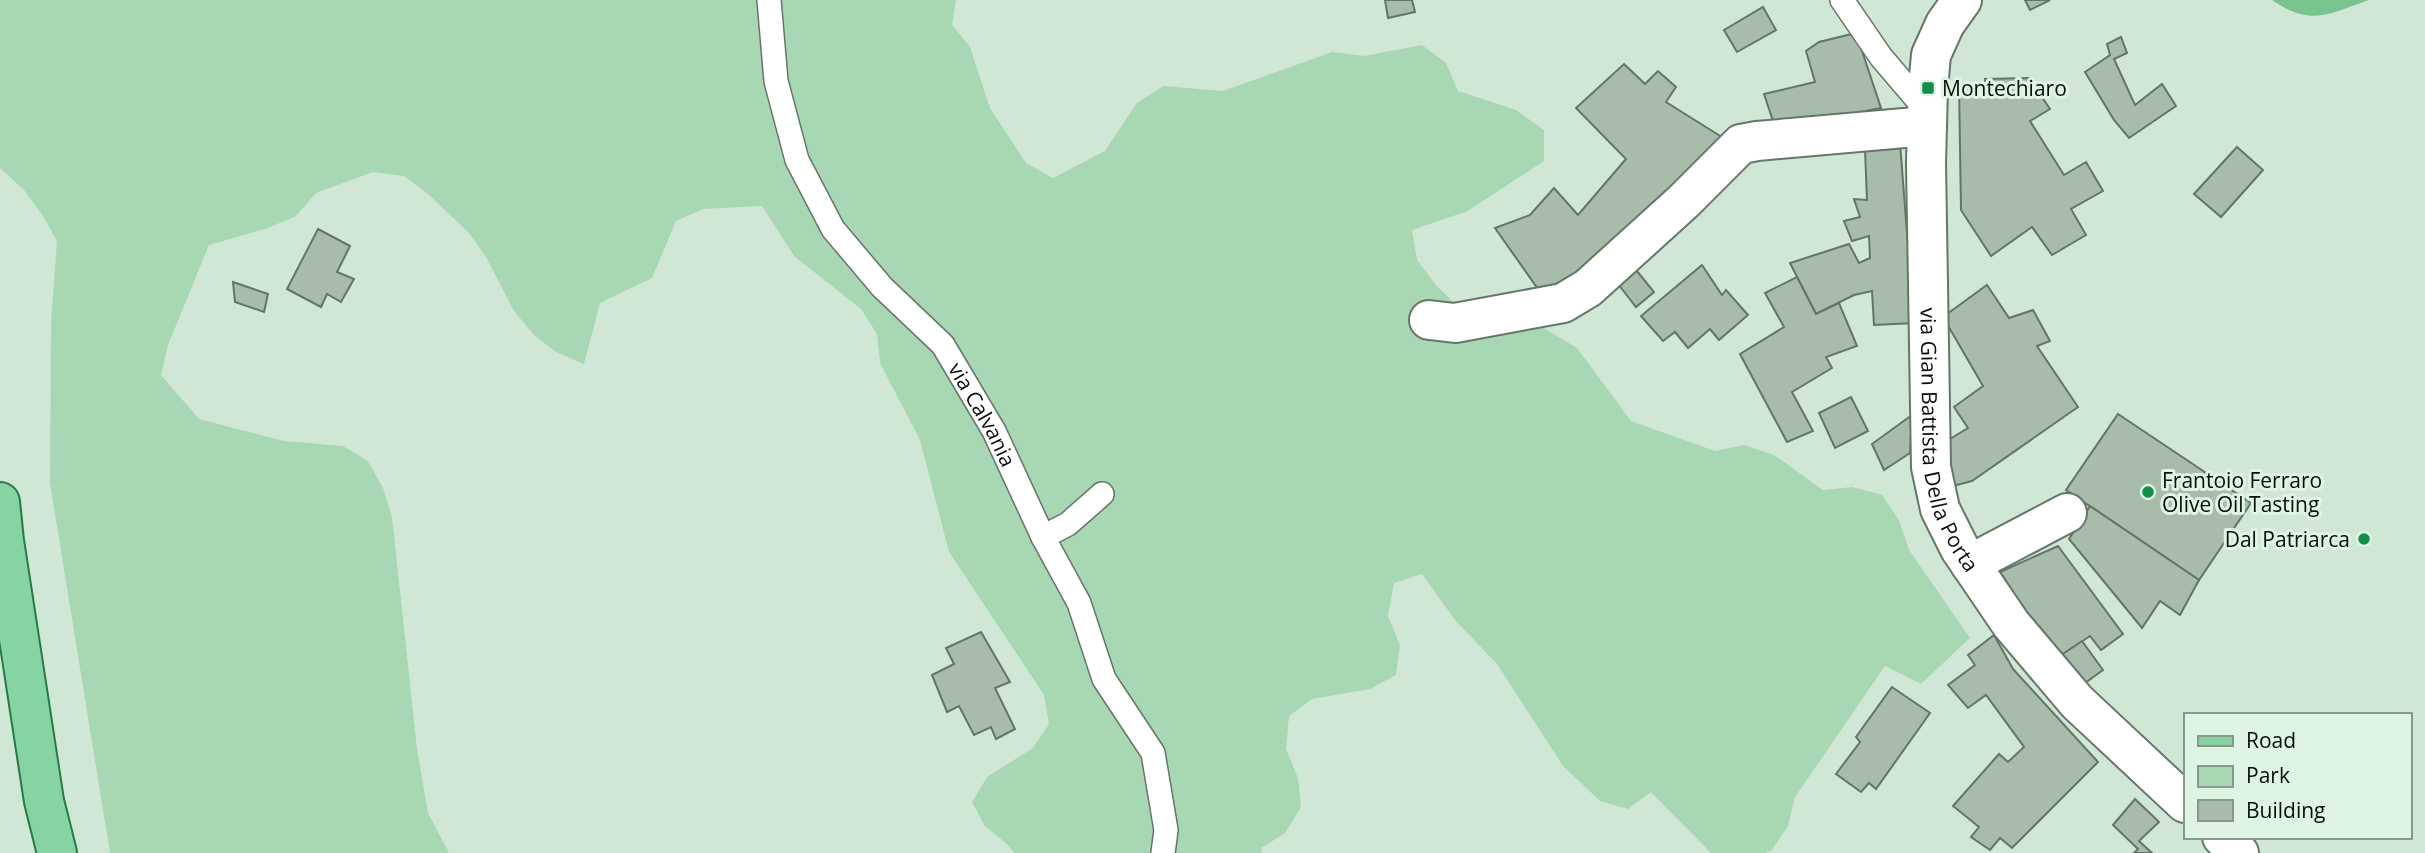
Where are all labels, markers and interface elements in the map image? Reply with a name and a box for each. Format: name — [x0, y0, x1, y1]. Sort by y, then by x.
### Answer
place label: Montechiaro — [1942, 74, 2067, 102]
marker: Montechiaro — [1920, 80, 1936, 96]
street label: via Gian Battista Della Porta — [1914, 307, 1985, 577]
street label: via Calvania — [942, 357, 1023, 471]
place label: Frantoio Ferraro Olive Oil Tasting — [2162, 466, 2322, 518]
marker: Frantoio Ferraro Olive Oil Tasting — [2140, 484, 2156, 500]
place label: Dal Patriarca — [2225, 525, 2350, 553]
marker: Dal Patriarca — [2356, 531, 2372, 547]
legend — [2184, 713, 2411, 839]
text: Road — [2246, 726, 2296, 754]
text: Park — [2246, 761, 2290, 789]
text: Building — [2246, 796, 2325, 824]

